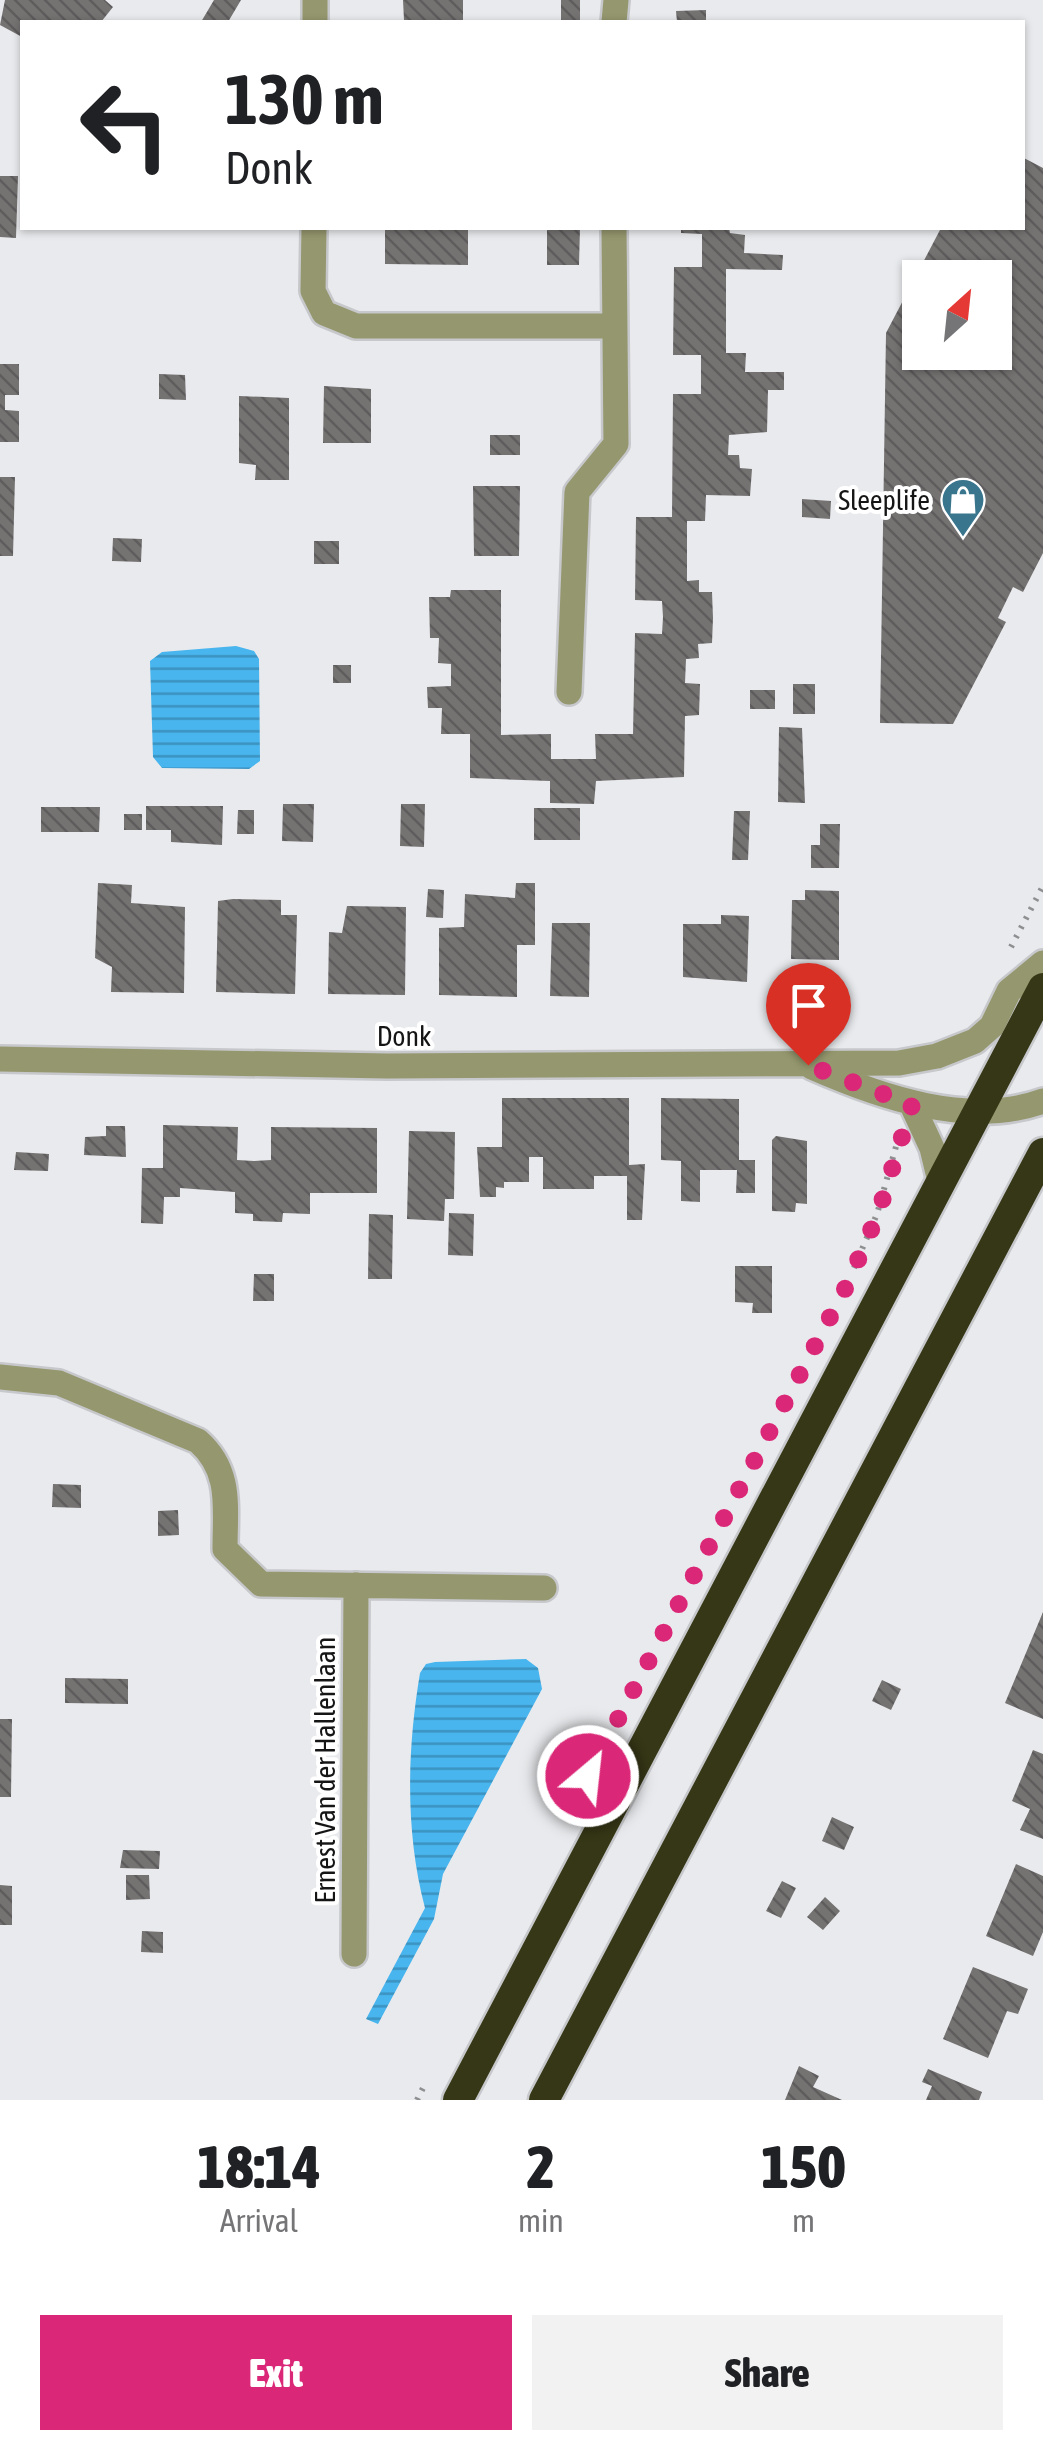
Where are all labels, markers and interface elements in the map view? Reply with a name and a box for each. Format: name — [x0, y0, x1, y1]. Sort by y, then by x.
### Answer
text: 130 m — [225, 59, 384, 139]
icon: left — [60, 60, 190, 190]
text: Donk — [225, 142, 313, 194]
north arrow — [902, 260, 1012, 370]
map controls — [902, 260, 1012, 370]
shop icon: Sleeplife — [940, 477, 986, 538]
place label: Sleeplife — [838, 484, 930, 516]
pin — [766, 963, 851, 1066]
icon: arrive — [781, 978, 836, 1033]
street label: Donk — [377, 1020, 431, 1052]
street label: Ernest Van der Hallenlaan — [309, 1637, 341, 1903]
position arrow — [536, 1724, 640, 1828]
text: 18:14 — [197, 2132, 321, 2201]
text: 2 — [527, 2132, 555, 2201]
text: 150 — [761, 2132, 846, 2201]
text: Arrival — [220, 2202, 298, 2239]
text: min — [518, 2202, 564, 2239]
text: m — [792, 2202, 815, 2239]
button: Exit — [40, 2315, 512, 2430]
button: Share — [532, 2315, 1003, 2430]

